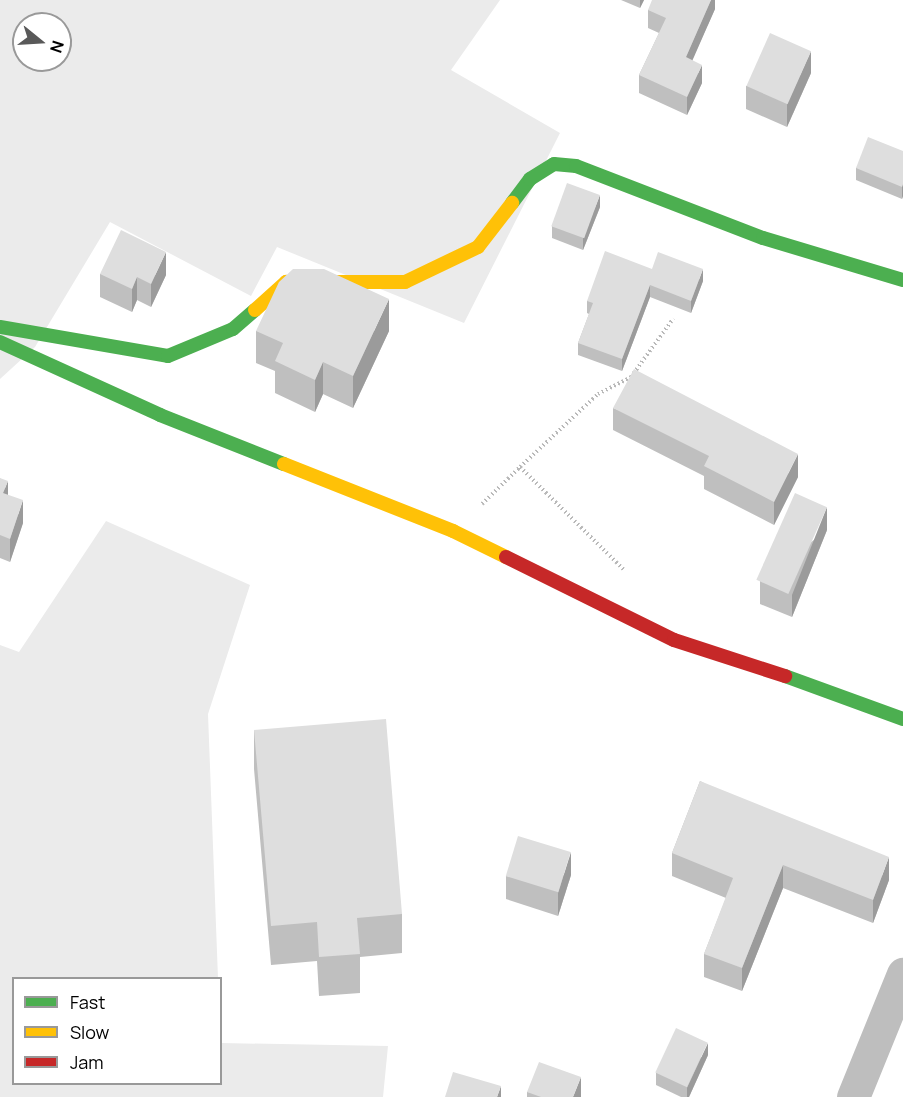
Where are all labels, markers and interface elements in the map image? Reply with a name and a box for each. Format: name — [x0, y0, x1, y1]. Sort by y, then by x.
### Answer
north arrow — [12, 12, 72, 72]
text: N — [45, 38, 69, 56]
legend — [12, 977, 222, 1085]
text: Fast — [70, 990, 105, 1014]
text: Slow — [70, 1020, 109, 1044]
text: Jam — [70, 1050, 104, 1074]

